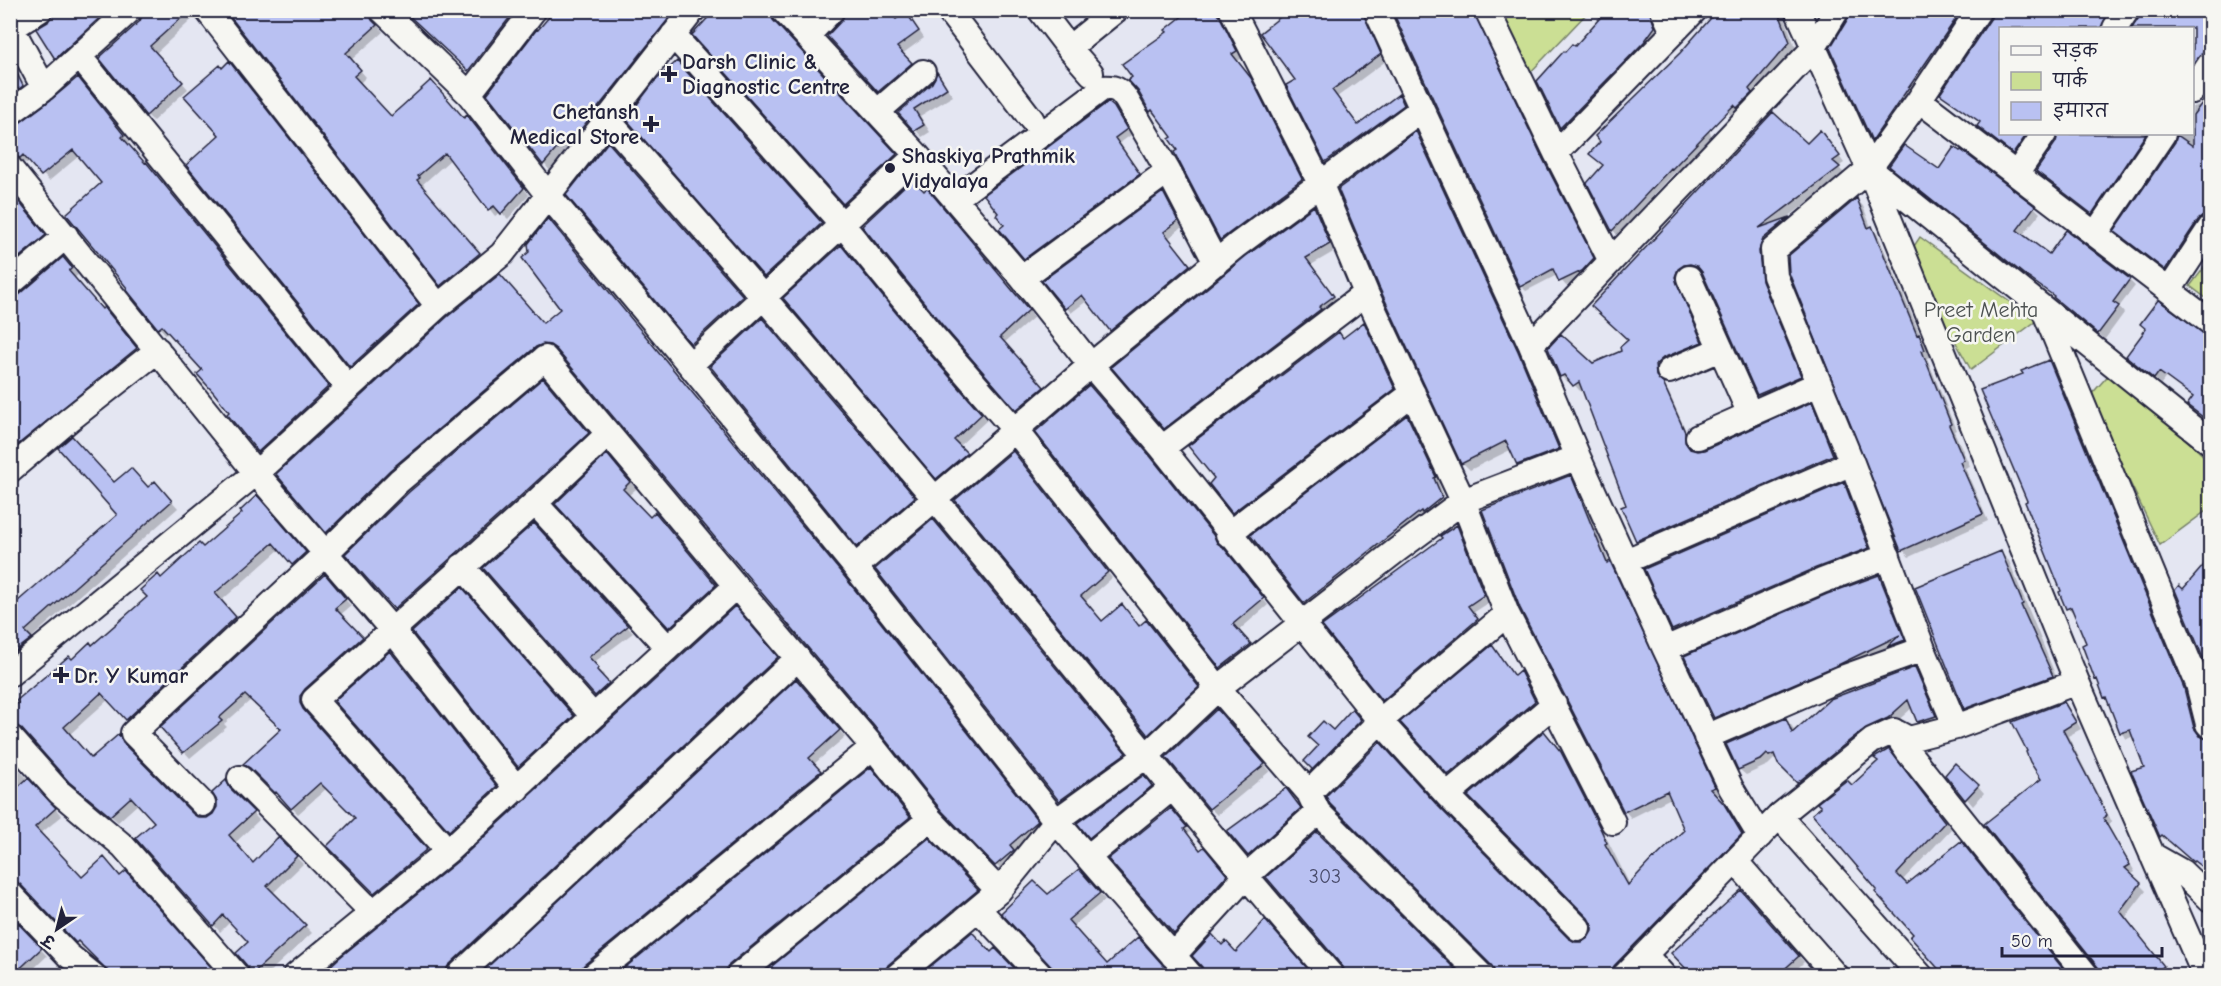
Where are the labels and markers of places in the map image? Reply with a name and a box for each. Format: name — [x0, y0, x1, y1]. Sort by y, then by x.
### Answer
place label: Darsh Clinic & Diagnostic Centre — [682, 49, 850, 100]
marker: Darsh Clinic & Diagnostic Centre — [660, 65, 678, 83]
place label: Chetansh Medical Store — [510, 99, 639, 150]
marker: Chetansh Medical Store — [644, 117, 658, 131]
place label: Shaskiya Prathmik Vidyalaya — [902, 143, 1075, 194]
marker: Shaskiya Prathmik Vidyalaya — [883, 161, 897, 175]
place label: Dr. Y Kumar — [74, 663, 188, 689]
marker: Dr. Y Kumar — [52, 666, 70, 684]

